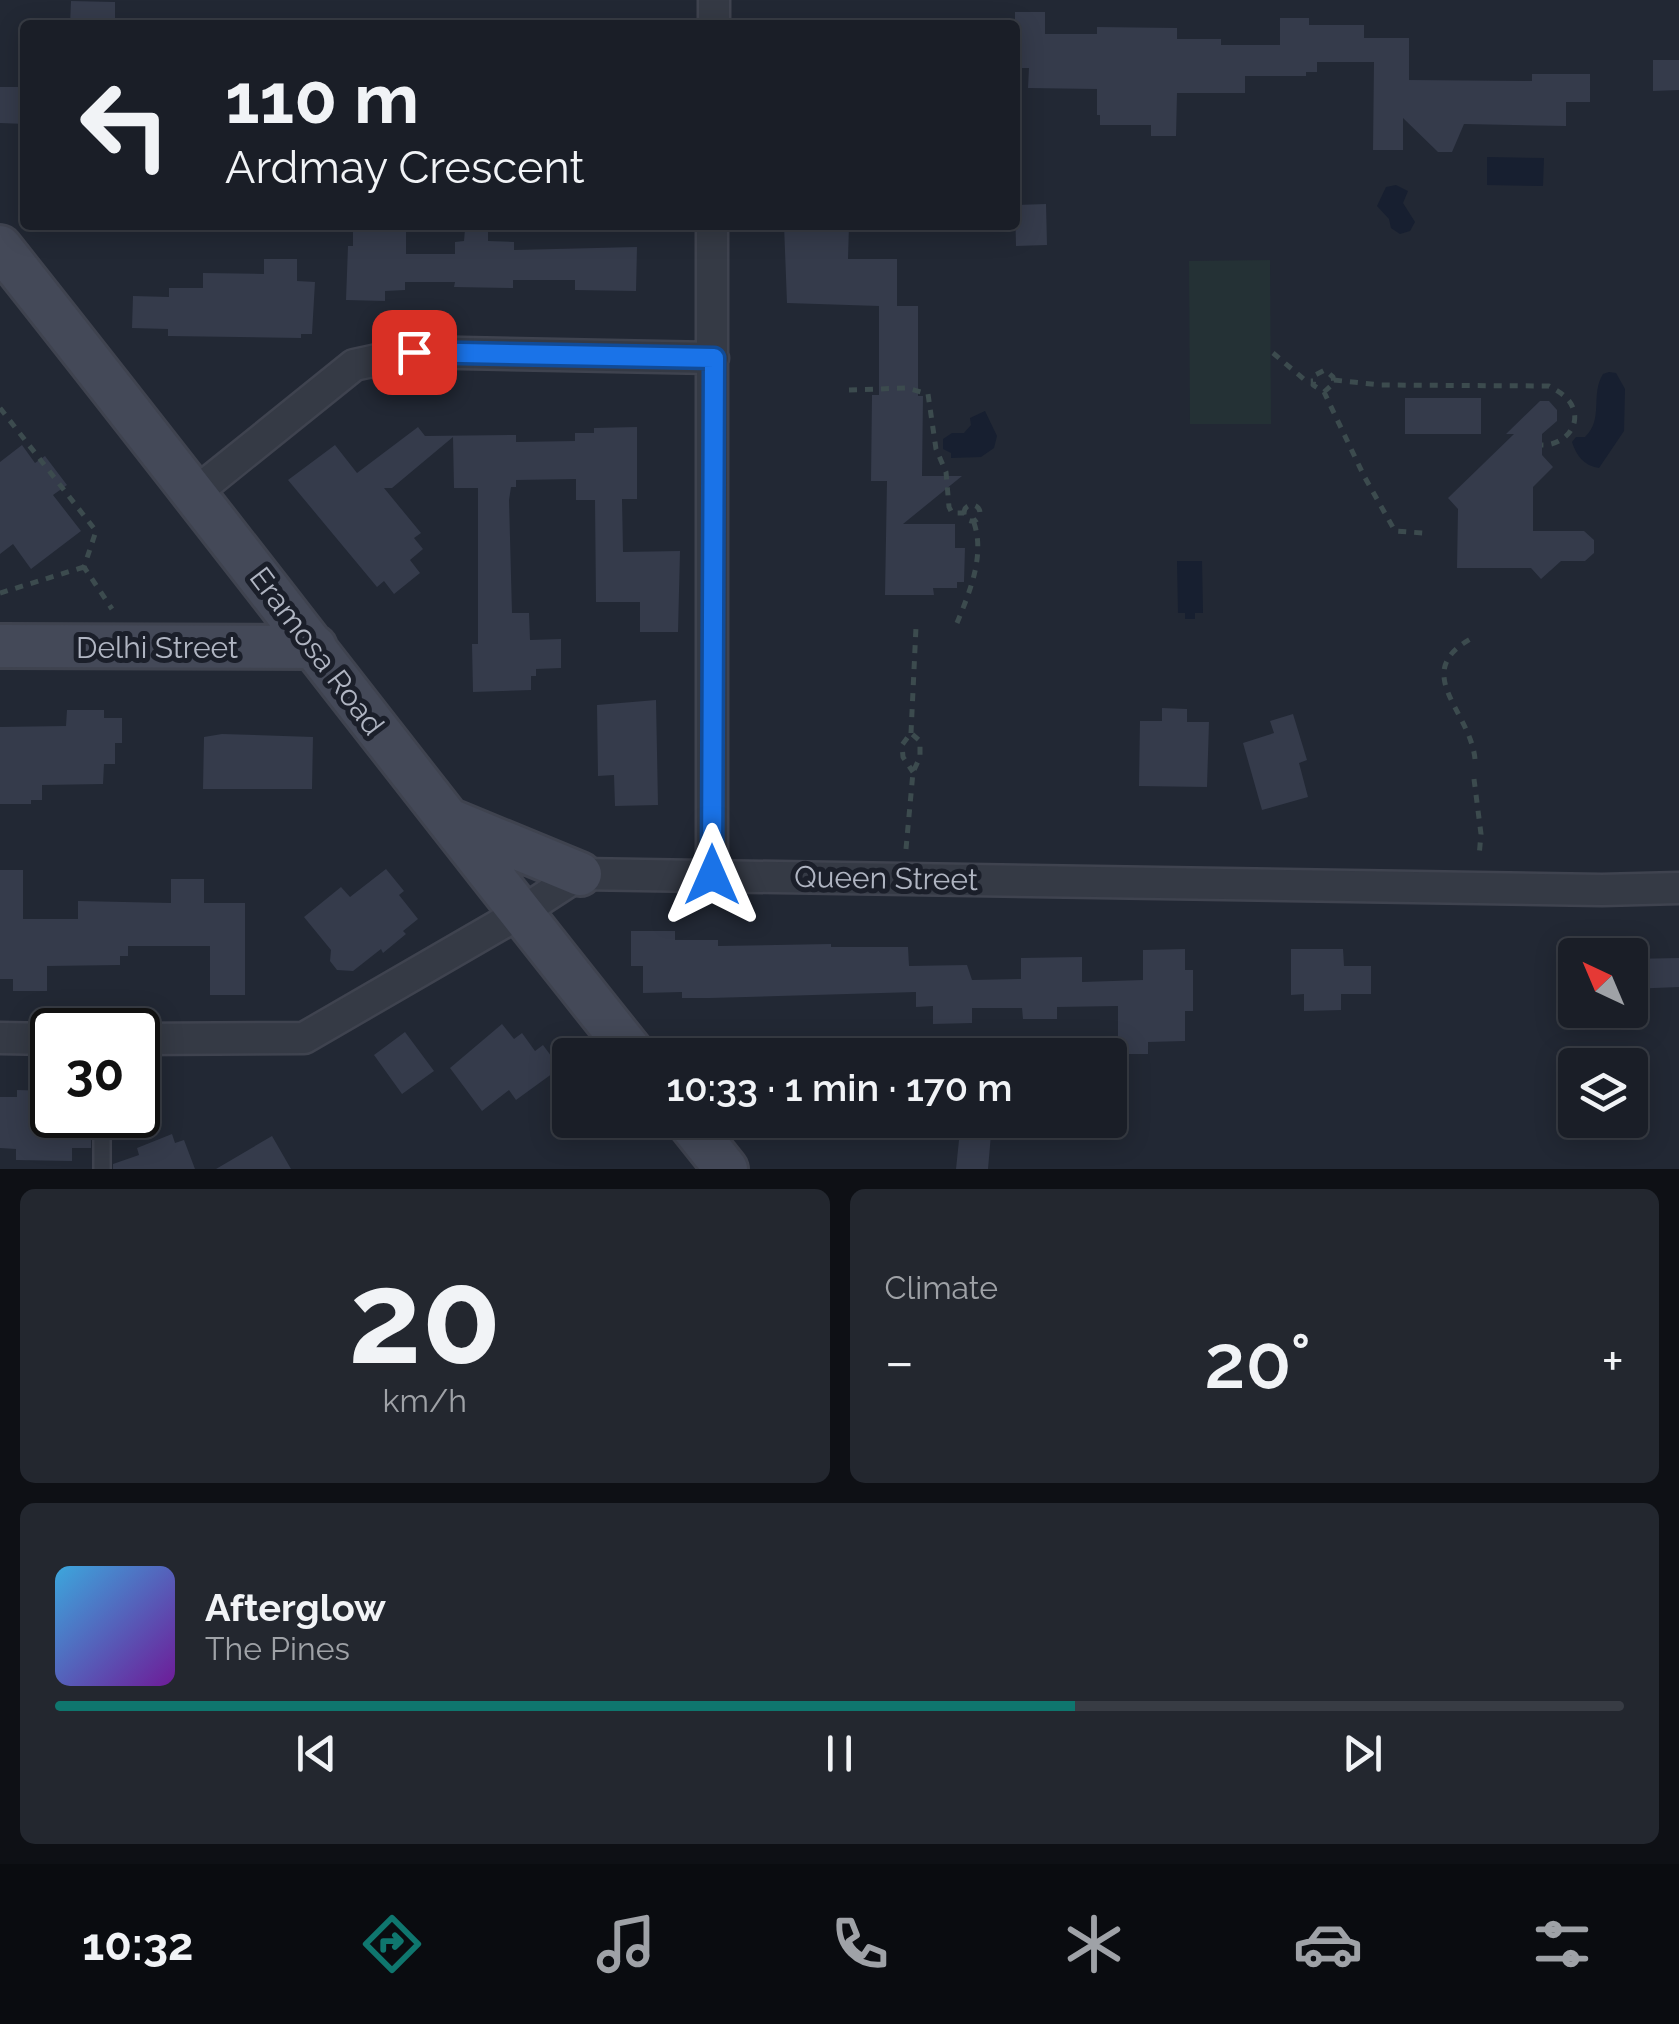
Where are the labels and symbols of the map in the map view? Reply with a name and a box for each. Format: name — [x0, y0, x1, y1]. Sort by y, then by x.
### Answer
pin — [372, 310, 457, 395]
street label: Eramosa Road — [243, 560, 391, 742]
street label: Delhi Street — [76, 630, 238, 665]
position arrow — [660, 823, 764, 927]
street label: Queen Street — [794, 859, 978, 897]
north arrow — [1558, 938, 1648, 1028]
speed limit sign: 30 — [30, 1008, 160, 1138]

